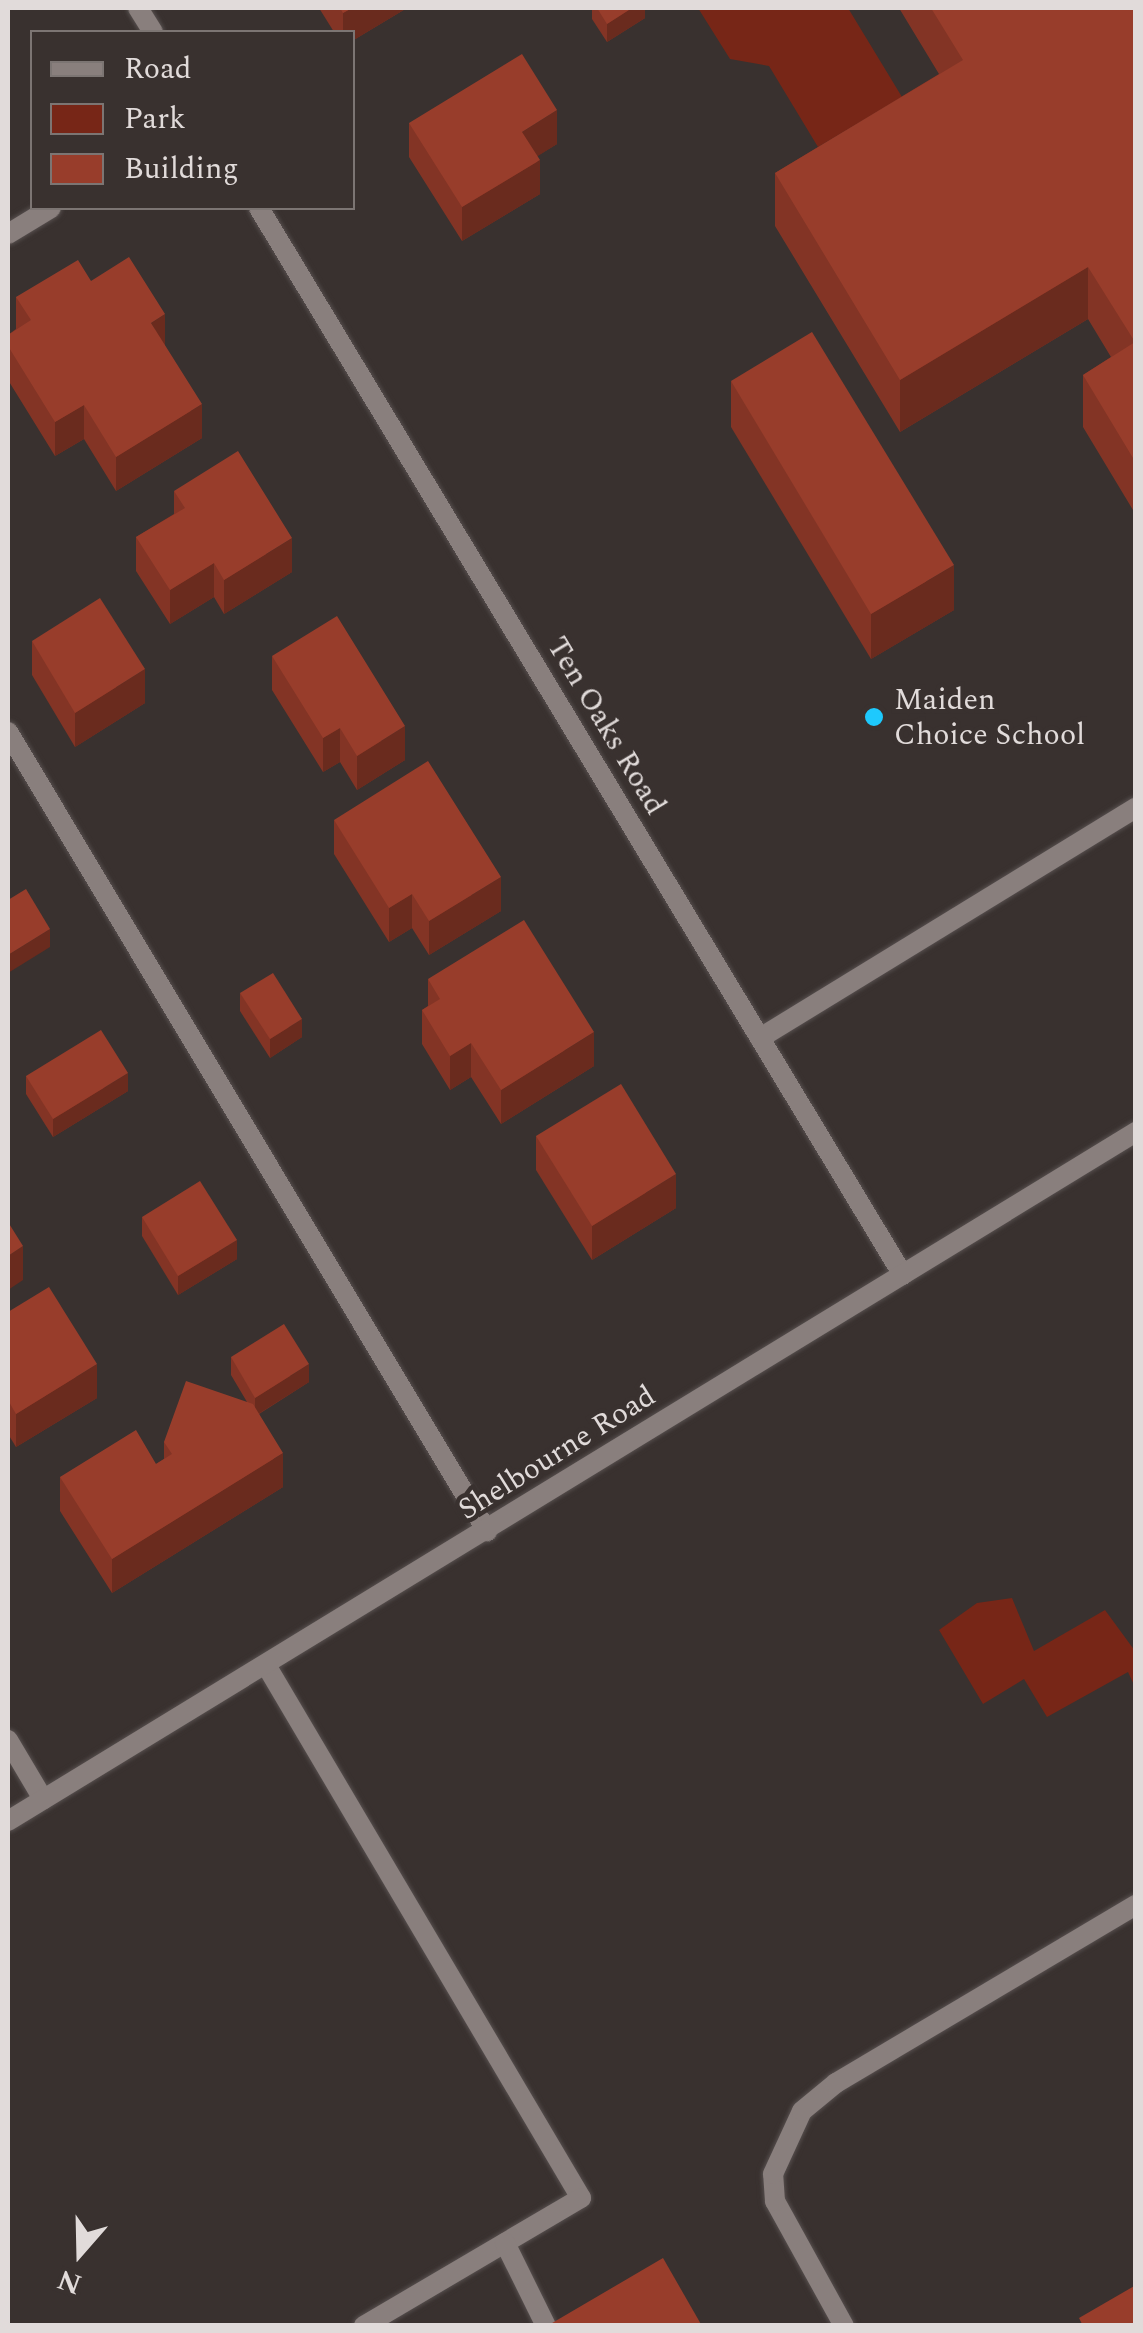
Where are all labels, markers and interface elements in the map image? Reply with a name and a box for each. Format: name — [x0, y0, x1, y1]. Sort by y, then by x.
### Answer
legend — [30, 30, 355, 210]
text: Road — [124, 46, 192, 92]
text: Park — [124, 96, 186, 142]
text: Building — [124, 146, 239, 192]
street label: Ten Oaks Road — [539, 631, 673, 821]
place label: Maiden Choice School — [894, 682, 1085, 752]
marker: Maiden Choice School — [863, 706, 885, 728]
street label: Shelbourne Road — [452, 1378, 662, 1528]
north arrow — [30, 2203, 130, 2303]
text: N — [51, 2258, 88, 2306]

